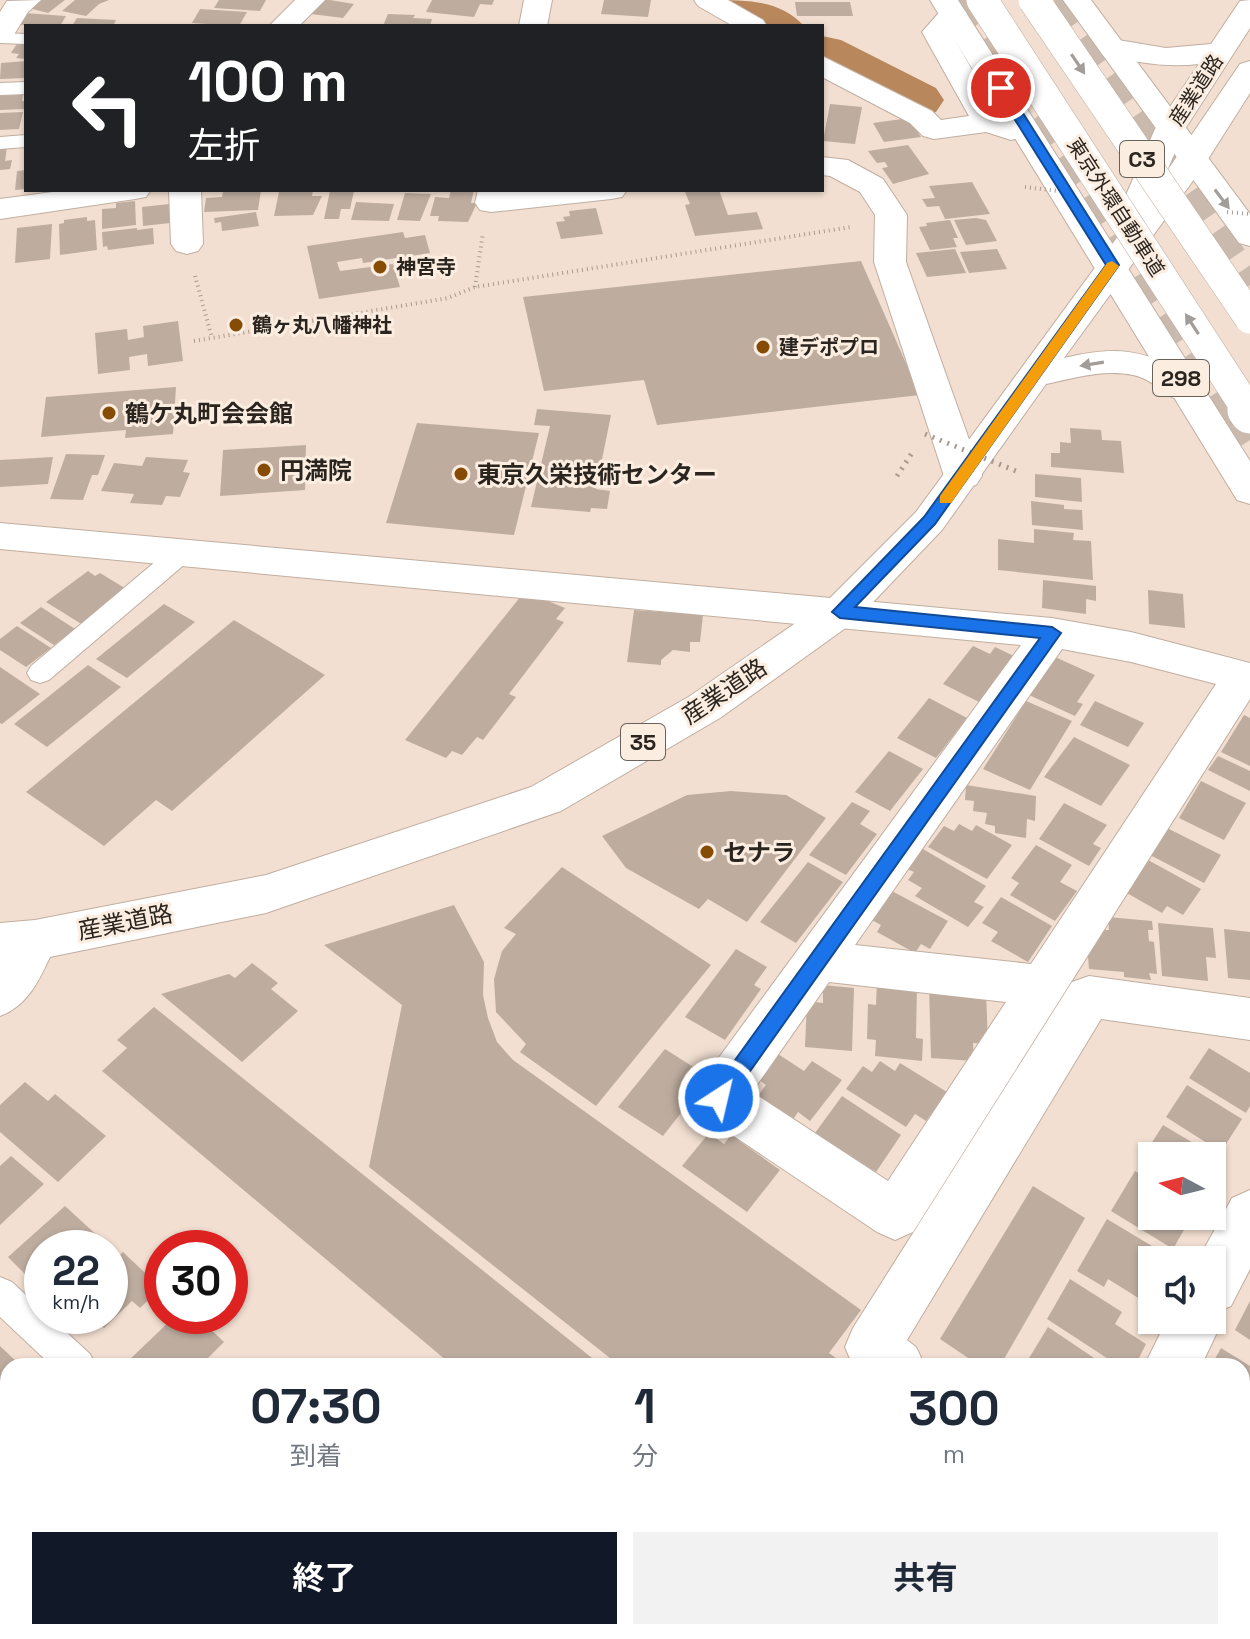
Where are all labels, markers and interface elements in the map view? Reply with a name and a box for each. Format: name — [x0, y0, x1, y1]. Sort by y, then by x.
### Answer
text: 100 m — [188, 46, 348, 117]
street label: 産業道路 — [1163, 49, 1229, 131]
pin — [967, 54, 1035, 122]
one-way arrow — [1070, 54, 1085, 75]
icon: left — [56, 56, 160, 160]
icon: arrive — [979, 66, 1023, 110]
text: 左折 — [188, 123, 260, 169]
street label: 東京外環自動車道 — [1062, 133, 1170, 281]
road number: C3 — [1120, 141, 1164, 177]
one-way arrow — [1213, 189, 1229, 209]
place label: 神宮寺 — [396, 254, 456, 280]
marker: 神宮寺 — [371, 258, 389, 276]
place label: 鶴ヶ丸八幡神社 — [252, 312, 392, 338]
one-way arrow — [1185, 314, 1200, 335]
marker: 鶴ヶ丸八幡神社 — [227, 316, 245, 334]
place label: 建デポプロ — [779, 334, 879, 360]
marker: 建デポプロ — [754, 338, 772, 356]
one-way arrow — [1079, 358, 1104, 371]
road number: 298 — [1153, 360, 1209, 396]
place label: 鶴ケ丸町会会館 — [125, 398, 293, 429]
marker: 鶴ケ丸町会会館 — [100, 404, 118, 422]
place label: 円満院 — [280, 455, 352, 486]
place label: 東京久栄技術センター — [477, 459, 717, 490]
marker: 円満院 — [255, 461, 273, 479]
marker: 東京久栄技術センター — [452, 465, 470, 483]
street label: 産業道路 — [676, 651, 772, 731]
road number: 35 — [621, 724, 665, 760]
place label: セナラ — [723, 837, 795, 868]
marker: セナラ — [698, 843, 716, 861]
street label: 産業道路 — [75, 898, 175, 946]
position arrow — [677, 1056, 761, 1140]
north arrow — [1138, 1142, 1226, 1230]
map controls — [1138, 1142, 1226, 1334]
speed limit sign: 30 — [144, 1230, 248, 1334]
text: 22 — [52, 1246, 100, 1297]
button: sound — [1138, 1246, 1226, 1334]
text: km/h — [52, 1289, 100, 1315]
text: 07:30 — [250, 1376, 382, 1437]
text: 1 — [634, 1376, 656, 1437]
text: 300 — [908, 1378, 1000, 1439]
text: m — [943, 1437, 965, 1471]
text: 到着 — [290, 1439, 342, 1473]
text: 分 — [632, 1439, 658, 1473]
button: 終了 — [32, 1532, 617, 1624]
button: 共有 — [633, 1532, 1218, 1624]

